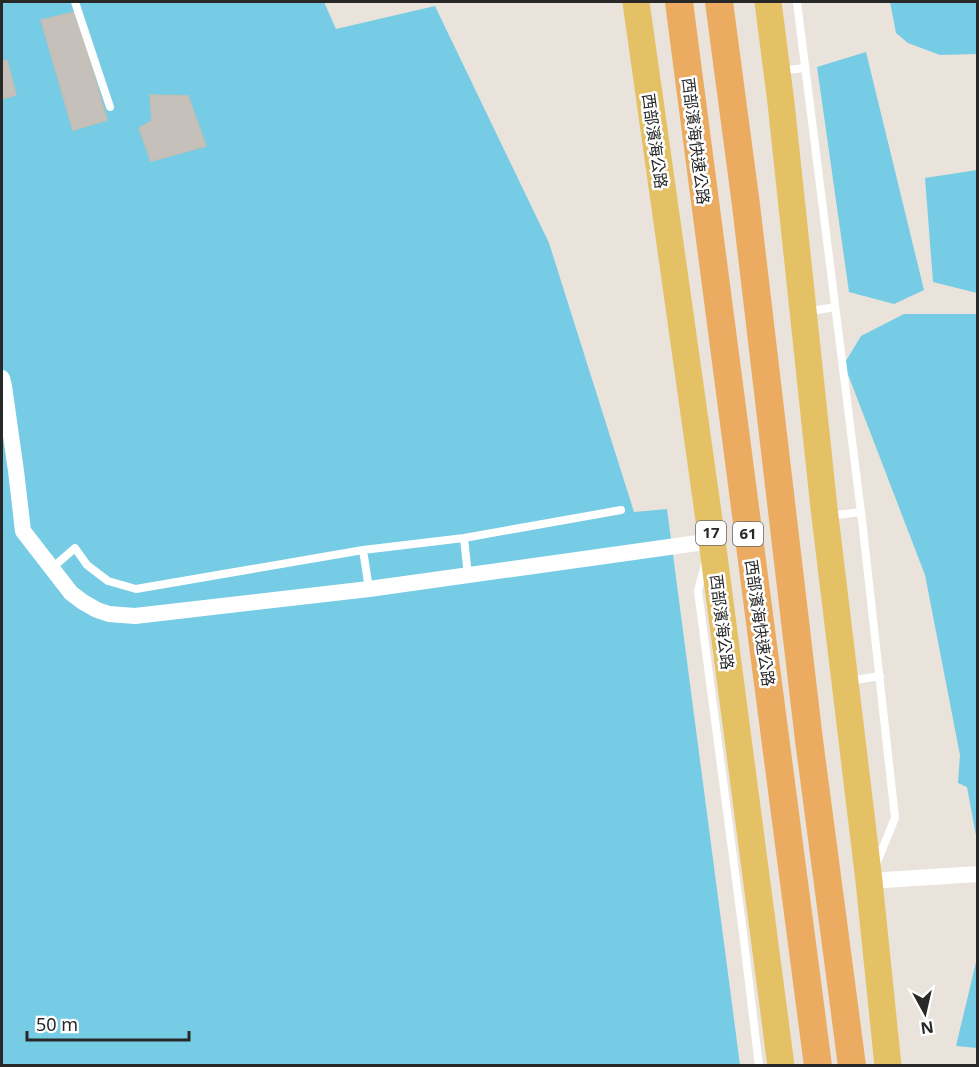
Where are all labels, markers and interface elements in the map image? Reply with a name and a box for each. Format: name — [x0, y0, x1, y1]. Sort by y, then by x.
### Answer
street label: 西部濱海快速公路 — [677, 76, 715, 206]
street label: 西部濱海公路 — [637, 92, 673, 190]
road number: 17 — [696, 521, 726, 545]
road number: 61 — [733, 522, 763, 546]
street label: 西部濱海快速公路 — [740, 558, 780, 688]
street label: 西部濱海公路 — [705, 573, 739, 671]
north arrow — [895, 983, 955, 1043]
scale bar — [27, 1004, 189, 1042]
text: 50 m — [36, 1012, 78, 1036]
text: N — [919, 1016, 935, 1040]

